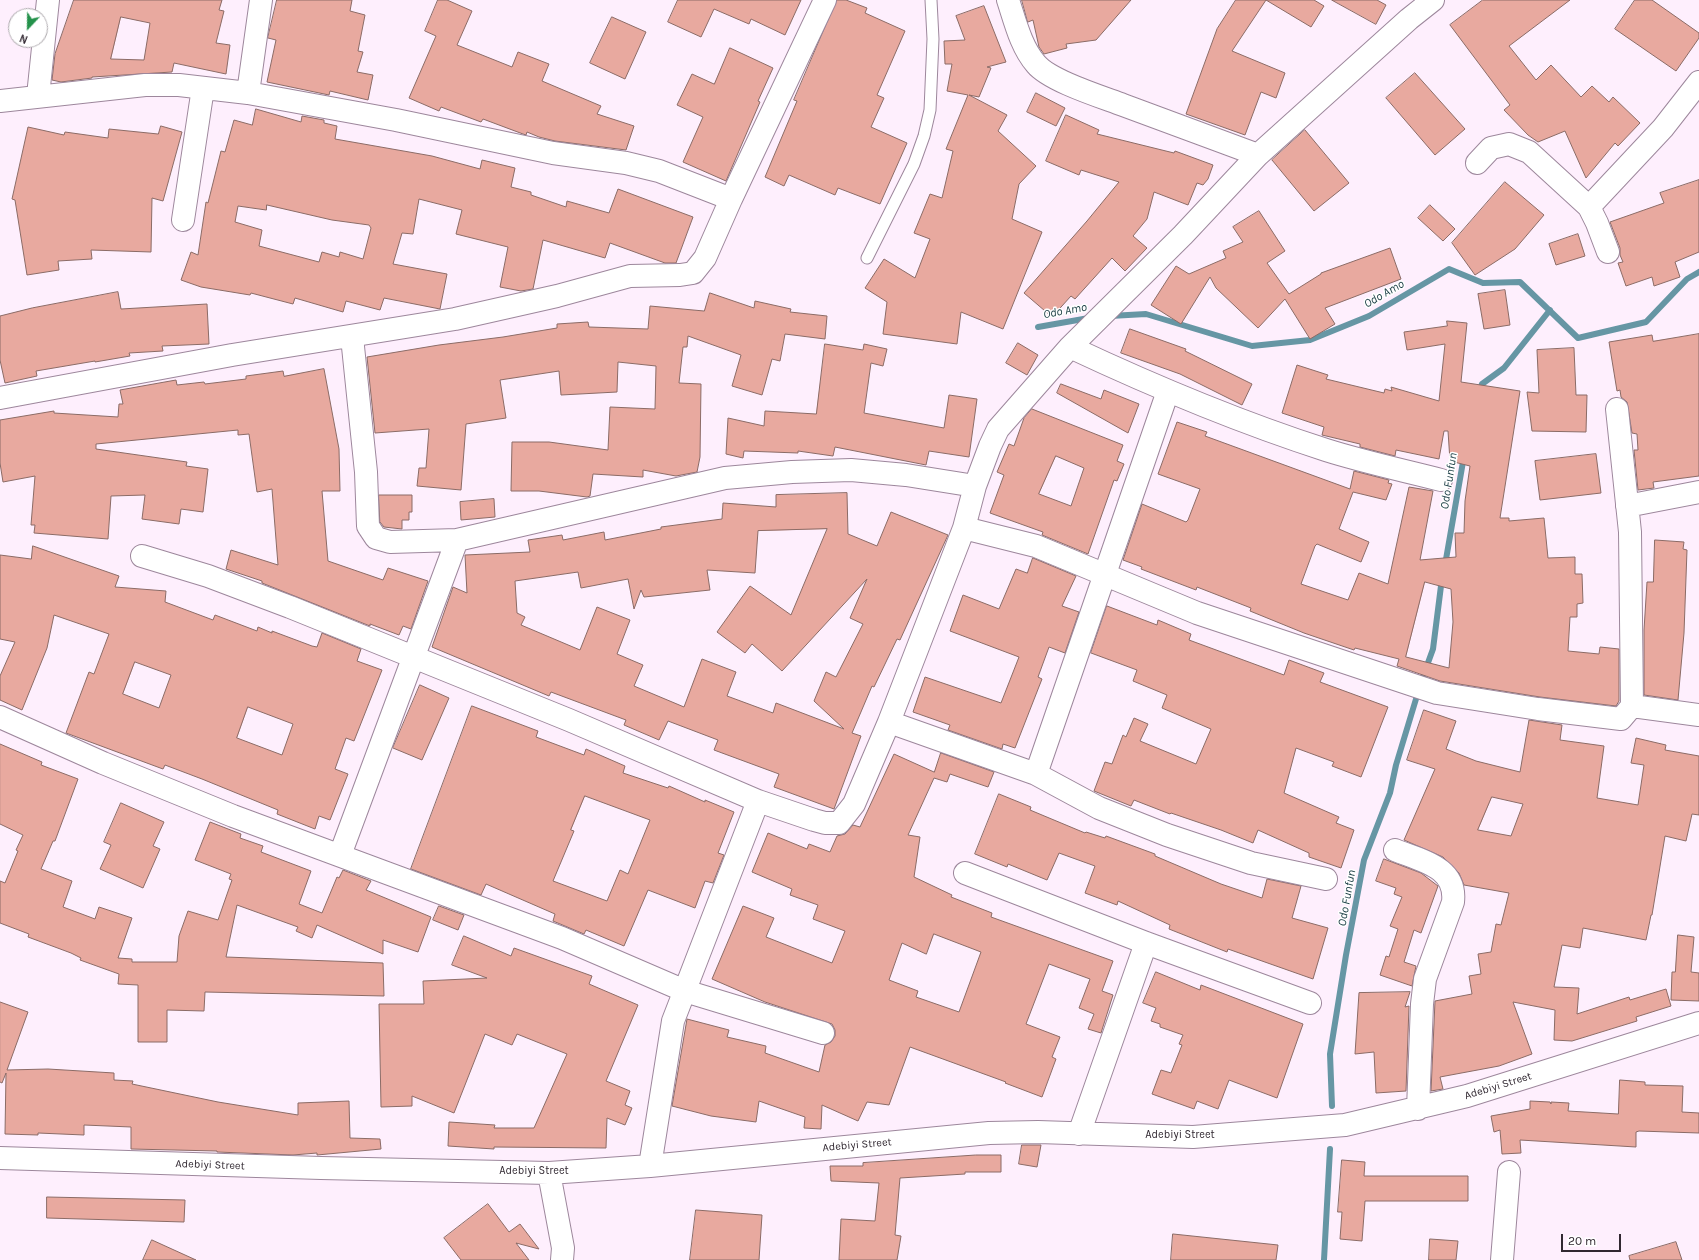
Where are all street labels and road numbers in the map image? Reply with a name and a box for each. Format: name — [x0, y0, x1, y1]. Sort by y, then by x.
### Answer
street label: Adebiyi Street — [1463, 1070, 1533, 1102]
street label: Adebiyi Street — [1145, 1128, 1215, 1142]
street label: Adebiyi Street — [822, 1135, 892, 1155]
street label: Adebiyi Street — [175, 1157, 245, 1173]
street label: Adebiyi Street — [499, 1164, 569, 1178]

